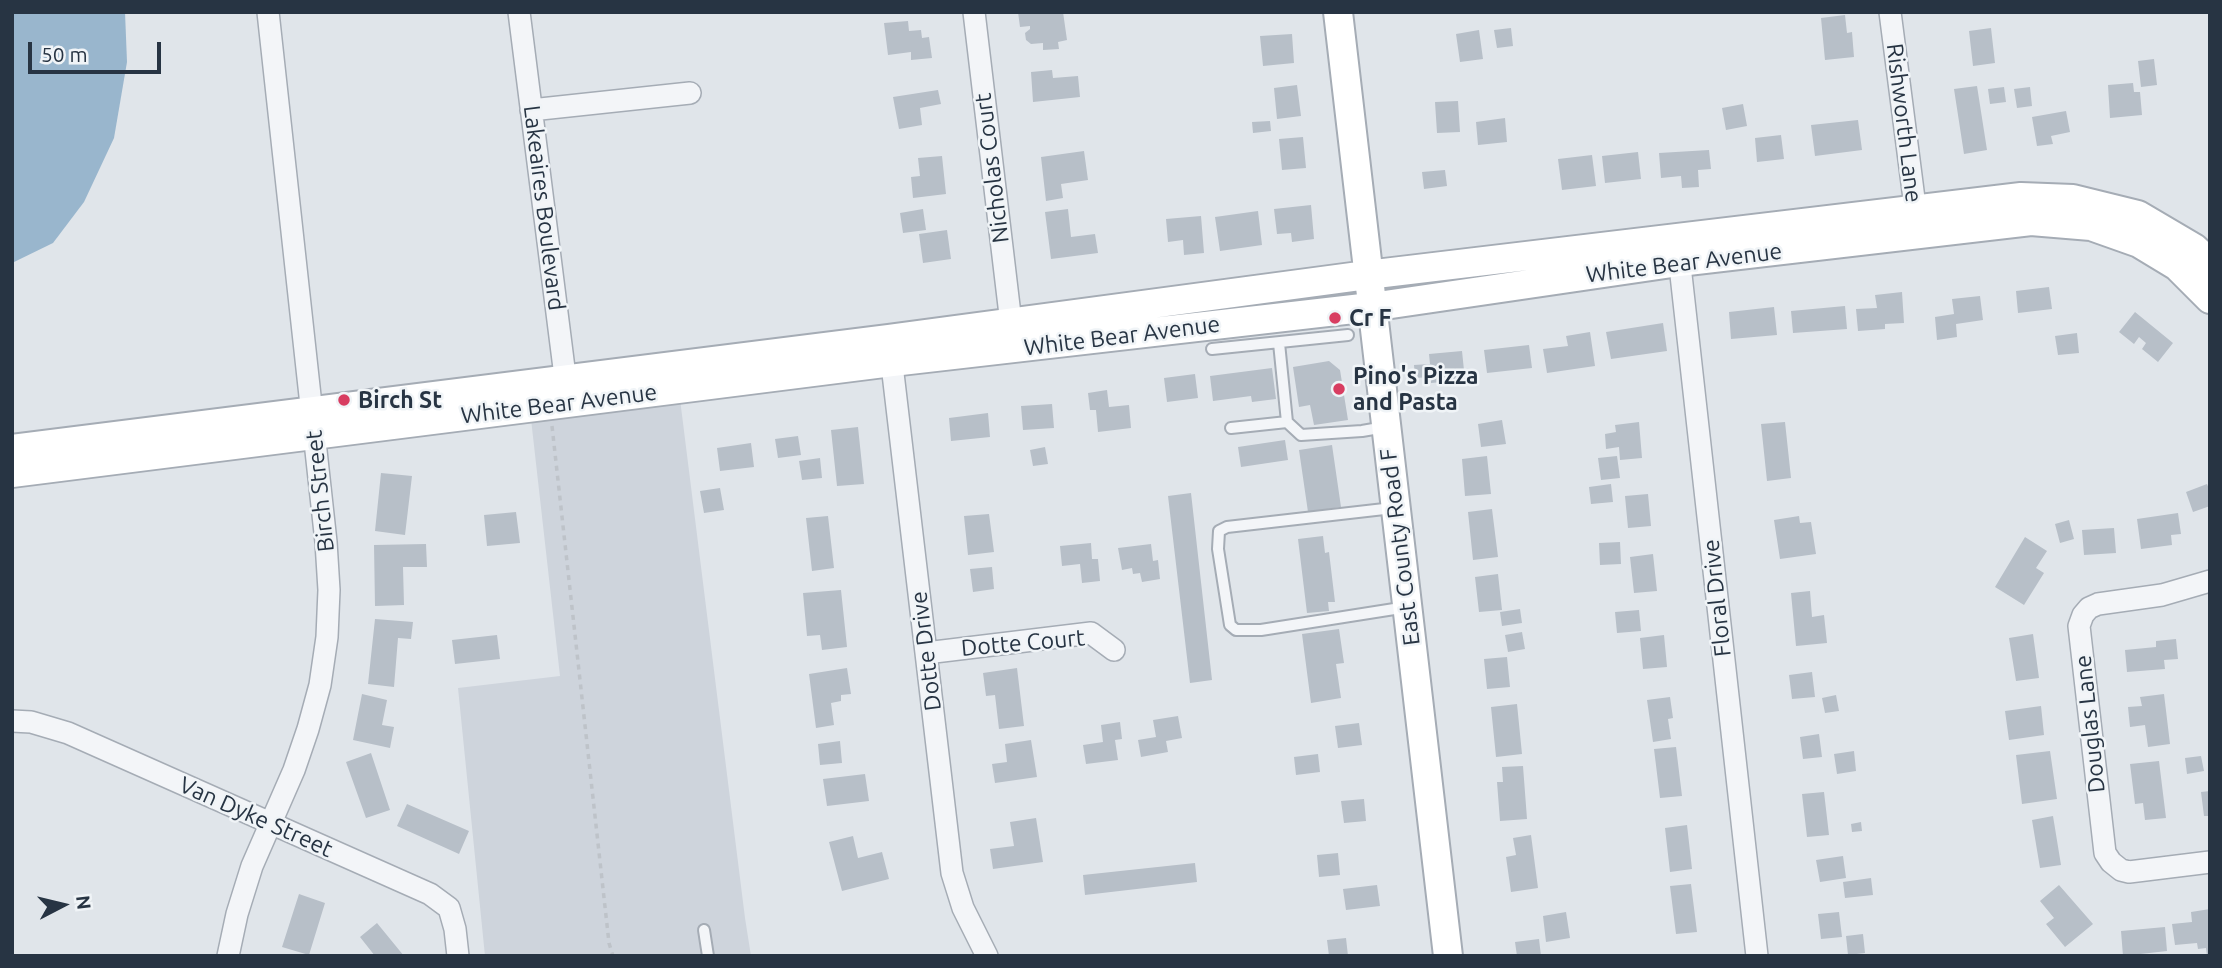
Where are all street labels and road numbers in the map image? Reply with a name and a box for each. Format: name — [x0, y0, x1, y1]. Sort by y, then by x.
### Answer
street label: Rishworth Lane — [1881, 42, 1927, 204]
street label: Nicholas Court — [969, 91, 1015, 245]
street label: Lakeaires Boulevard — [518, 104, 570, 312]
street label: White Bear Avenue — [1584, 237, 1784, 289]
street label: White Bear Avenue — [1022, 310, 1222, 362]
street label: White Bear Avenue — [459, 378, 659, 430]
street label: Birch Street — [300, 429, 340, 553]
street label: East County Road F — [1374, 447, 1426, 647]
street label: Floral Drive — [1697, 538, 1737, 658]
street label: Dotte Drive — [905, 590, 947, 712]
street label: Dotte Court — [960, 624, 1086, 662]
street label: Douglas Lane — [2069, 654, 2111, 794]
street label: Van Dyke Street — [175, 771, 337, 863]

